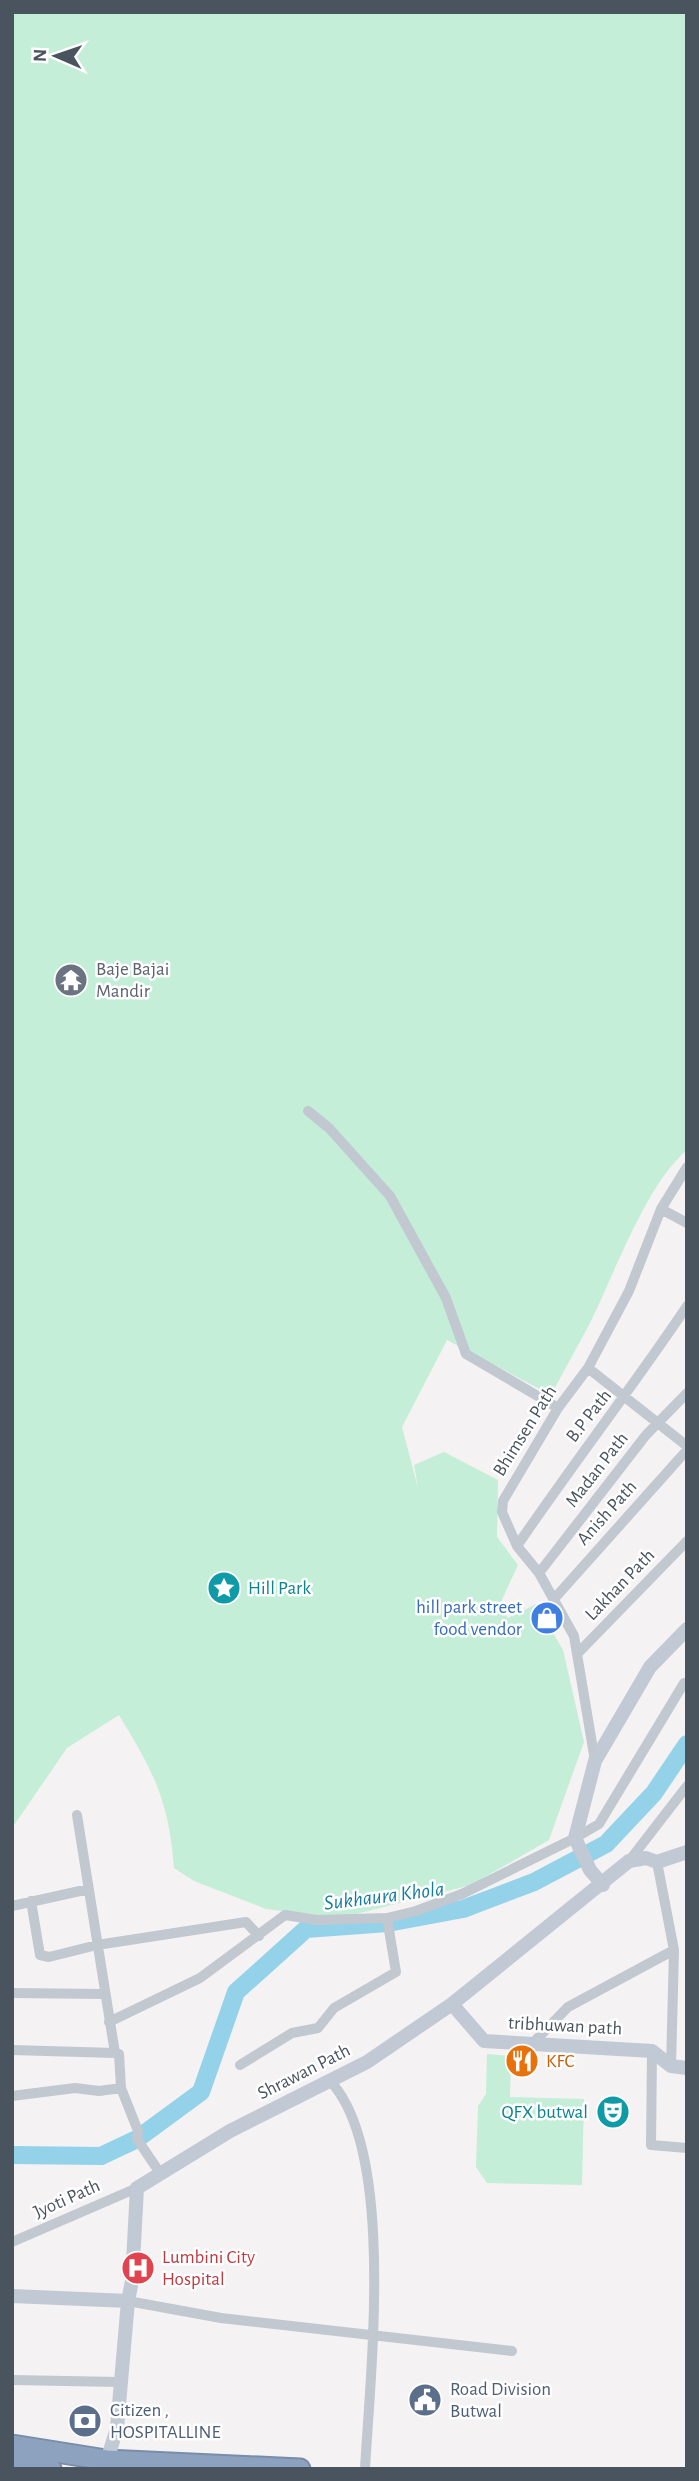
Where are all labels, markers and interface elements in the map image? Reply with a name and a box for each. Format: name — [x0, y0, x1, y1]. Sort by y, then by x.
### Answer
north arrow — [21, 21, 91, 91]
text: N — [31, 49, 50, 62]
place label: Baje Bajai Mandir — [96, 960, 169, 1001]
temple icon: Baje Bajai Mandir — [52, 961, 90, 999]
street label: Bhimsen Path — [490, 1382, 560, 1480]
street label: B.P Path — [563, 1386, 615, 1446]
street label: Madan Path — [562, 1429, 632, 1511]
street label: Anish Path — [573, 1477, 641, 1549]
street label: Lakhan Path — [582, 1546, 658, 1624]
place icon: Hill Park — [205, 1569, 243, 1607]
place label: Hill Park — [248, 1579, 311, 1598]
place label: hill park street food vendor — [416, 1598, 522, 1639]
shop icon: hill park street food vendor — [528, 1599, 566, 1637]
water label: Sukhaura Khola — [323, 1878, 445, 1914]
street label: tribhuwan path — [507, 2014, 623, 2038]
street label: Shrawan Path — [255, 2041, 353, 2103]
restaurant icon: KFC — [503, 2042, 541, 2080]
place label: KFC — [546, 2052, 575, 2071]
theatre icon: QFX butwal — [594, 2093, 632, 2131]
place label: QFX butwal — [501, 2103, 588, 2122]
street label: Jyoti Path — [31, 2176, 103, 2222]
place label: Lumbini City Hospital — [162, 2248, 255, 2289]
hospital icon: Lumbini City Hospital — [119, 2249, 157, 2287]
place label: Road Division Butwal — [450, 2380, 551, 2421]
public building icon: Road Division Butwal — [406, 2381, 444, 2419]
place label: Citizen , HOSPITALLINE — [110, 2401, 221, 2442]
bank icon: Citizen , HOSPITALLINE — [66, 2402, 104, 2440]

